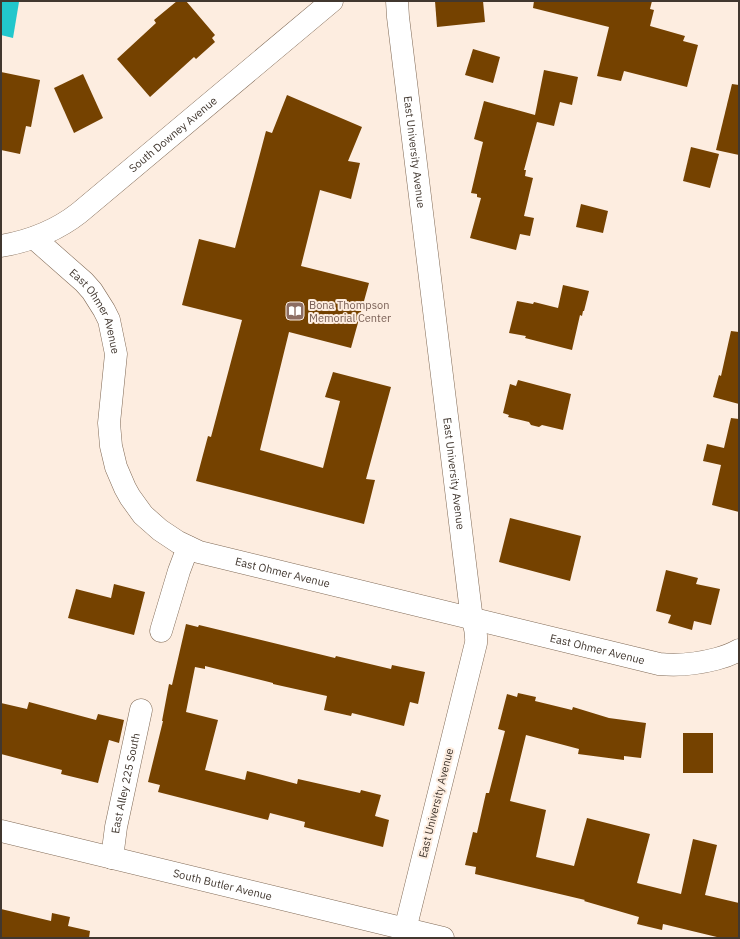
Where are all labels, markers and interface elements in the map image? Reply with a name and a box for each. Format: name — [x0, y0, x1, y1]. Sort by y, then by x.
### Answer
street label: South Downey Avenue — [126, 93, 220, 175]
street label: East University Avenue — [401, 95, 428, 209]
street label: East Ohmer Avenue — [66, 265, 123, 355]
place label: Bona Thompson Memorial Center — [309, 298, 391, 325]
library icon: Bona Thompson Memorial Center — [284, 300, 306, 322]
street label: East University Avenue — [440, 417, 468, 530]
street label: East Ohmer Avenue — [234, 554, 331, 591]
street label: East Ohmer Avenue — [549, 631, 646, 667]
street label: East Alley 225 South — [108, 732, 143, 834]
street label: East University Avenue — [416, 747, 456, 859]
street label: South Butler Avenue — [172, 866, 273, 903]

